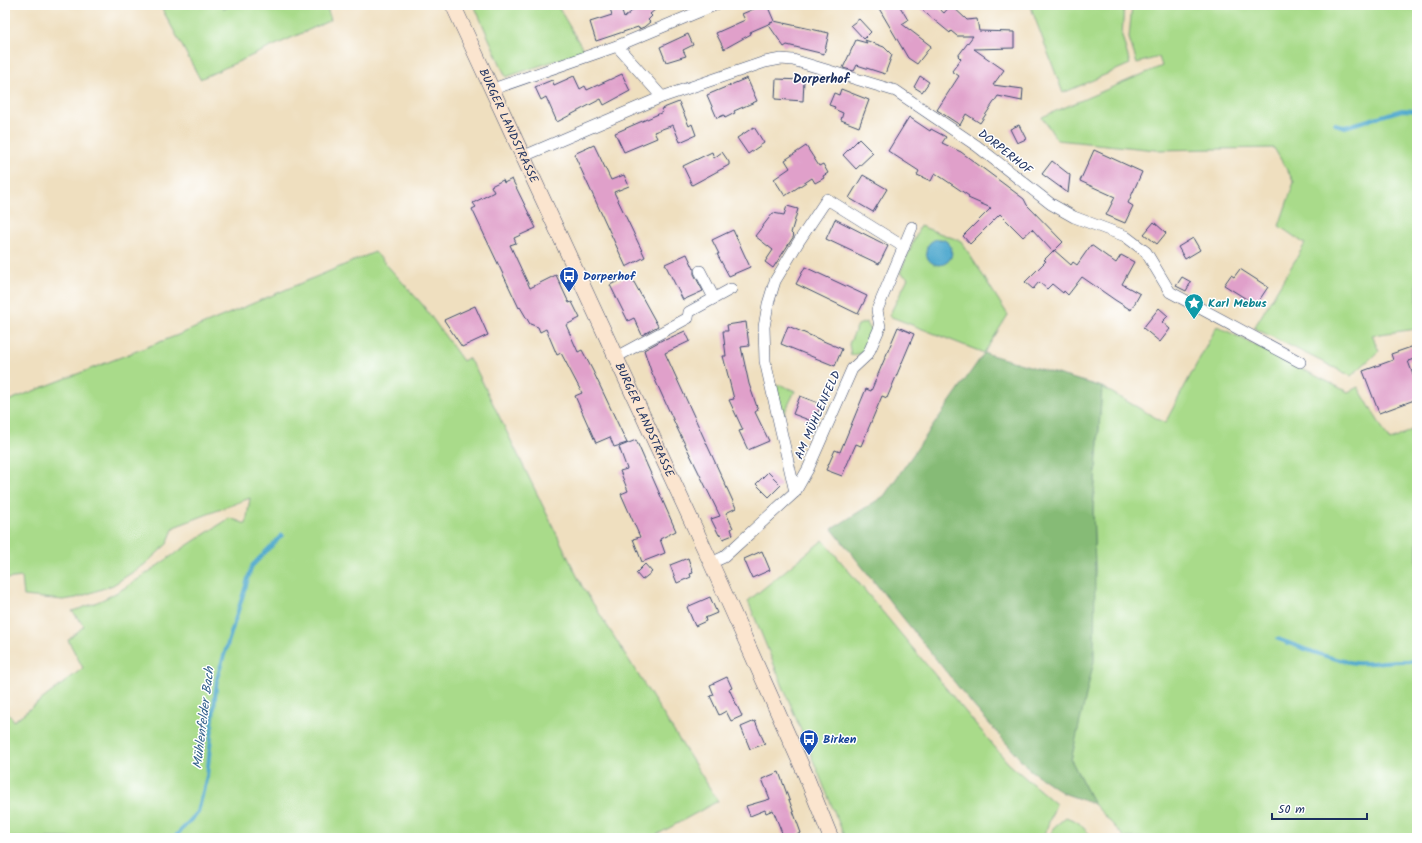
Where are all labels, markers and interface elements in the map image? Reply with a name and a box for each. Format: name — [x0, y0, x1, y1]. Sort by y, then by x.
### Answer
street label: BURGER LANDSTRASSE — [474, 65, 544, 187]
district label: Dorperhof — [793, 69, 850, 90]
street label: DORPERHOF — [974, 125, 1038, 180]
bus stop icon: Dorperhof — [558, 265, 580, 293]
place label: Dorperhof — [583, 267, 637, 286]
place icon: Karl Mebus — [1183, 292, 1205, 320]
place label: Karl Mebus — [1208, 294, 1267, 313]
street label: BURGER LANDSTRASSE — [610, 359, 680, 481]
street label: AM MÜHLENFELD — [790, 367, 846, 462]
water label: Mühlenfelder Bach — [187, 665, 221, 770]
bus stop icon: Birken — [798, 728, 820, 756]
place label: Birken — [823, 730, 857, 749]
scale bar — [1272, 795, 1367, 821]
text: 50 m — [1278, 800, 1305, 819]

